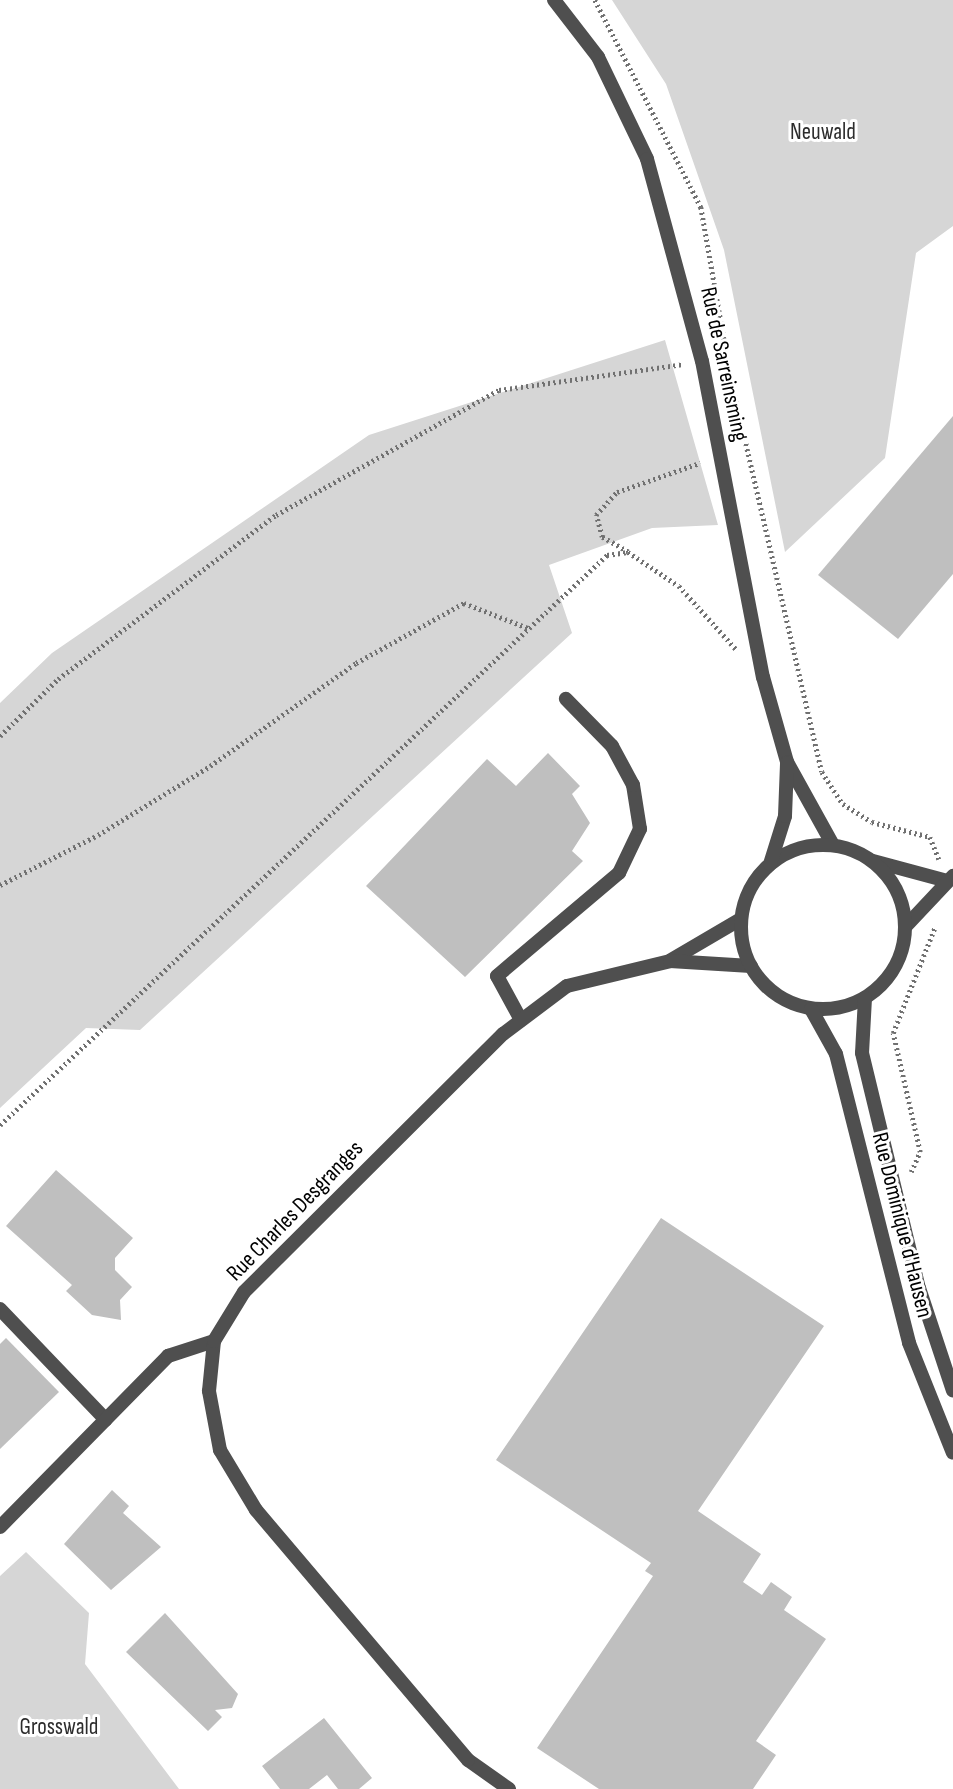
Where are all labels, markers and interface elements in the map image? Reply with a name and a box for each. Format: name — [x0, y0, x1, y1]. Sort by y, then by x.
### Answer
park label: Neuwald — [790, 118, 856, 146]
street label: Rue de Sarreinsming — [694, 284, 754, 444]
street label: Rue Dominique d'Hausen — [866, 1130, 938, 1320]
street label: Rue Charles Desgranges — [221, 1135, 369, 1287]
park label: Grosswald — [20, 1713, 98, 1741]

